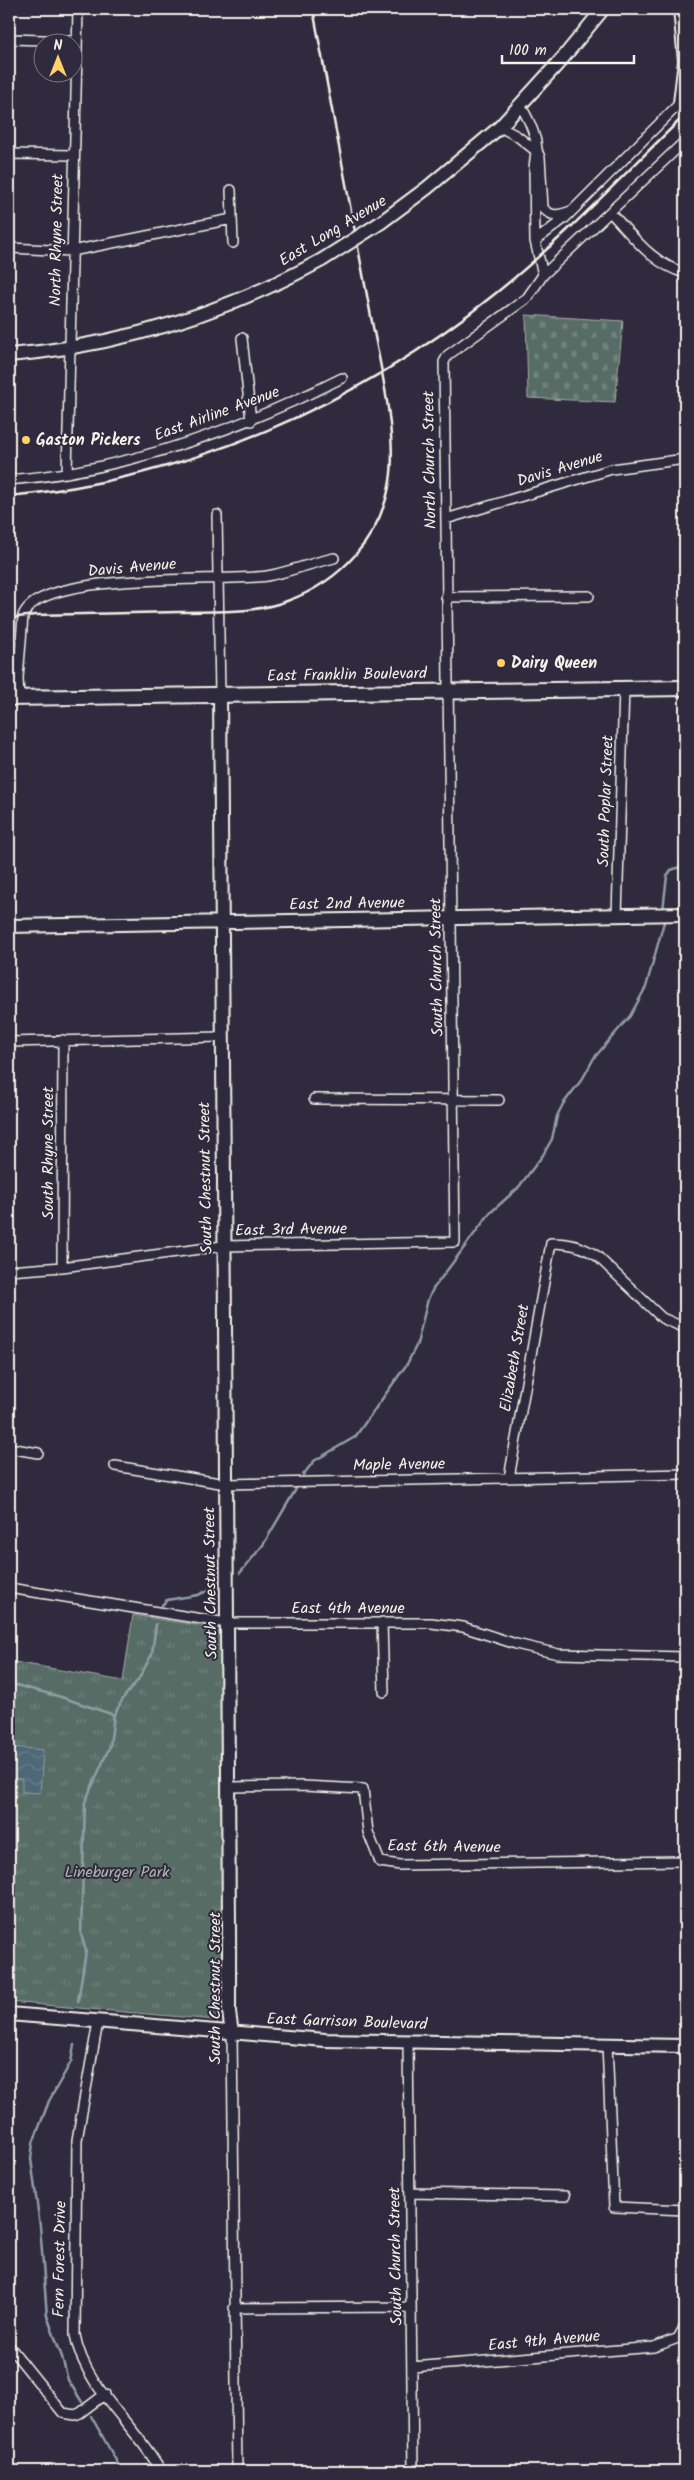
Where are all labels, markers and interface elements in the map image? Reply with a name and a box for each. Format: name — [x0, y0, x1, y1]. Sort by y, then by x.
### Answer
north arrow — [32, 32, 82, 82]
scale bar — [502, 32, 634, 64]
text: N — [54, 35, 63, 57]
text: 100 m — [509, 39, 547, 63]
street label: North Rhyne Street — [43, 173, 71, 307]
street label: East Long Avenue — [274, 189, 392, 273]
street label: East Airline Avenue — [151, 380, 283, 448]
street label: North Church Street — [416, 390, 444, 529]
place label: Gaston Pickers — [36, 428, 141, 453]
marker: Gaston Pickers — [20, 434, 32, 446]
street label: Davis Avenue — [514, 444, 606, 494]
street label: Davis Avenue — [87, 552, 177, 584]
place label: Dairy Queen — [511, 651, 597, 676]
marker: Dairy Queen — [495, 657, 507, 669]
street label: East Franklin Boulevard — [267, 661, 428, 689]
street label: South Poplar Street — [591, 734, 621, 867]
street label: East 2nd Avenue — [289, 890, 405, 918]
street label: South Church Street — [423, 897, 451, 1036]
street label: South Rhyne Street — [36, 1086, 61, 1219]
street label: South Chestnut Street — [192, 1101, 220, 1254]
street label: East 3rd Avenue — [235, 1217, 347, 1243]
street label: Elizabeth Street — [493, 1301, 537, 1414]
street label: Maple Avenue — [353, 1452, 445, 1478]
street label: South Chestnut Street — [197, 1506, 225, 1659]
street label: East 4th Avenue — [291, 1596, 405, 1621]
street label: East 6th Avenue — [387, 1834, 501, 1860]
park label: Lineburger Park — [64, 1860, 170, 1885]
street label: South Chestnut Street — [203, 1911, 228, 2064]
street label: East Garrison Boulevard — [266, 2007, 429, 2037]
street label: South Church Street — [382, 2186, 410, 2325]
street label: Fern Forest Drive — [46, 2200, 74, 2318]
street label: East 9th Avenue — [487, 2324, 601, 2358]

